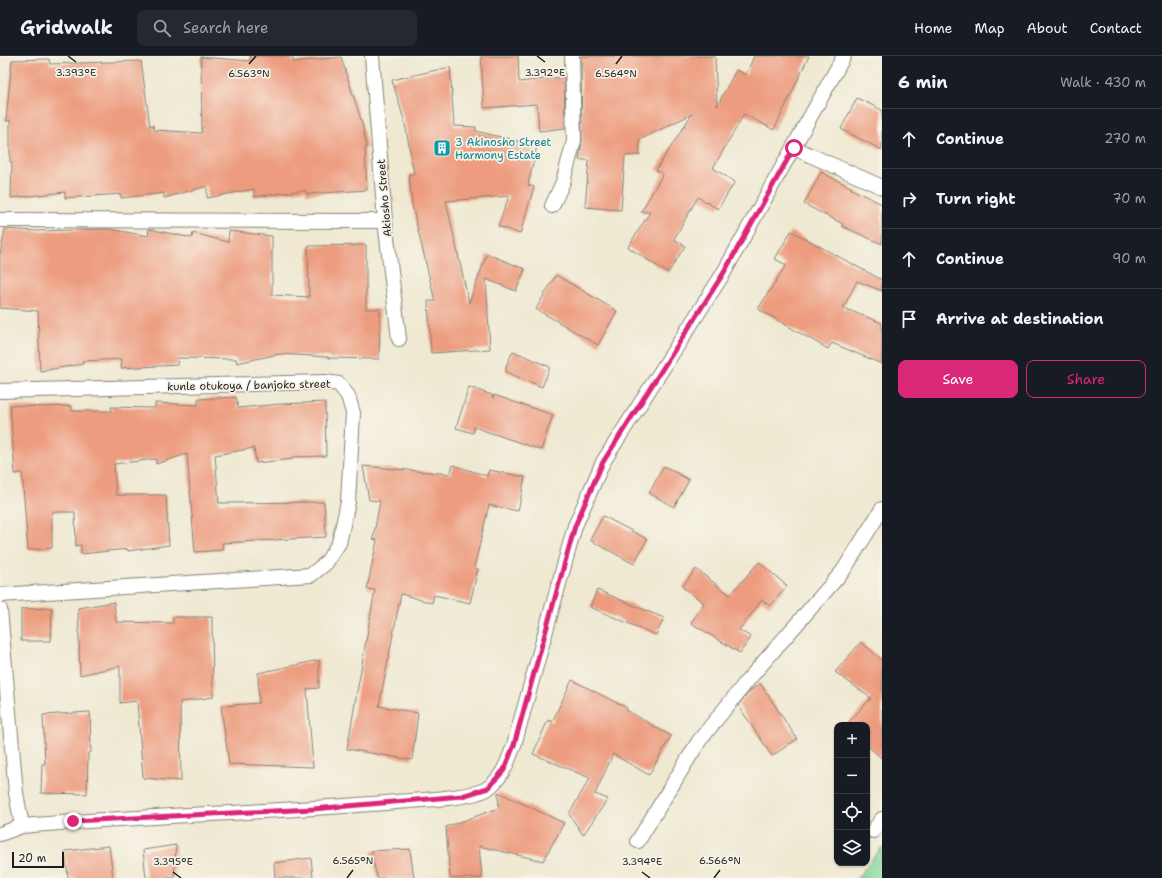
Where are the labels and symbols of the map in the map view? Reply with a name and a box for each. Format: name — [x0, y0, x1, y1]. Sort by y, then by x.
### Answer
text: 3.393°E — [56, 66, 96, 79]
text: 3.392°E — [525, 66, 565, 79]
text: 6.563°N — [228, 67, 270, 80]
text: 6.564°N — [595, 67, 637, 80]
place label: 3 Akinosho Street Harmony Estate — [455, 135, 552, 163]
building icon: 3 Akinosho Street Harmony Estate — [432, 138, 452, 158]
route start — [785, 139, 803, 157]
street label: Akiosho Street — [374, 158, 395, 238]
street label: kunle otukoya / banjoko street — [167, 377, 331, 394]
route end — [64, 812, 82, 830]
scale bar — [12, 850, 64, 869]
text: 6.565°N — [333, 854, 373, 867]
text: 6.566°N — [699, 854, 741, 867]
text: 3.395°E — [153, 855, 193, 868]
text: 3.394°E — [622, 855, 662, 868]

